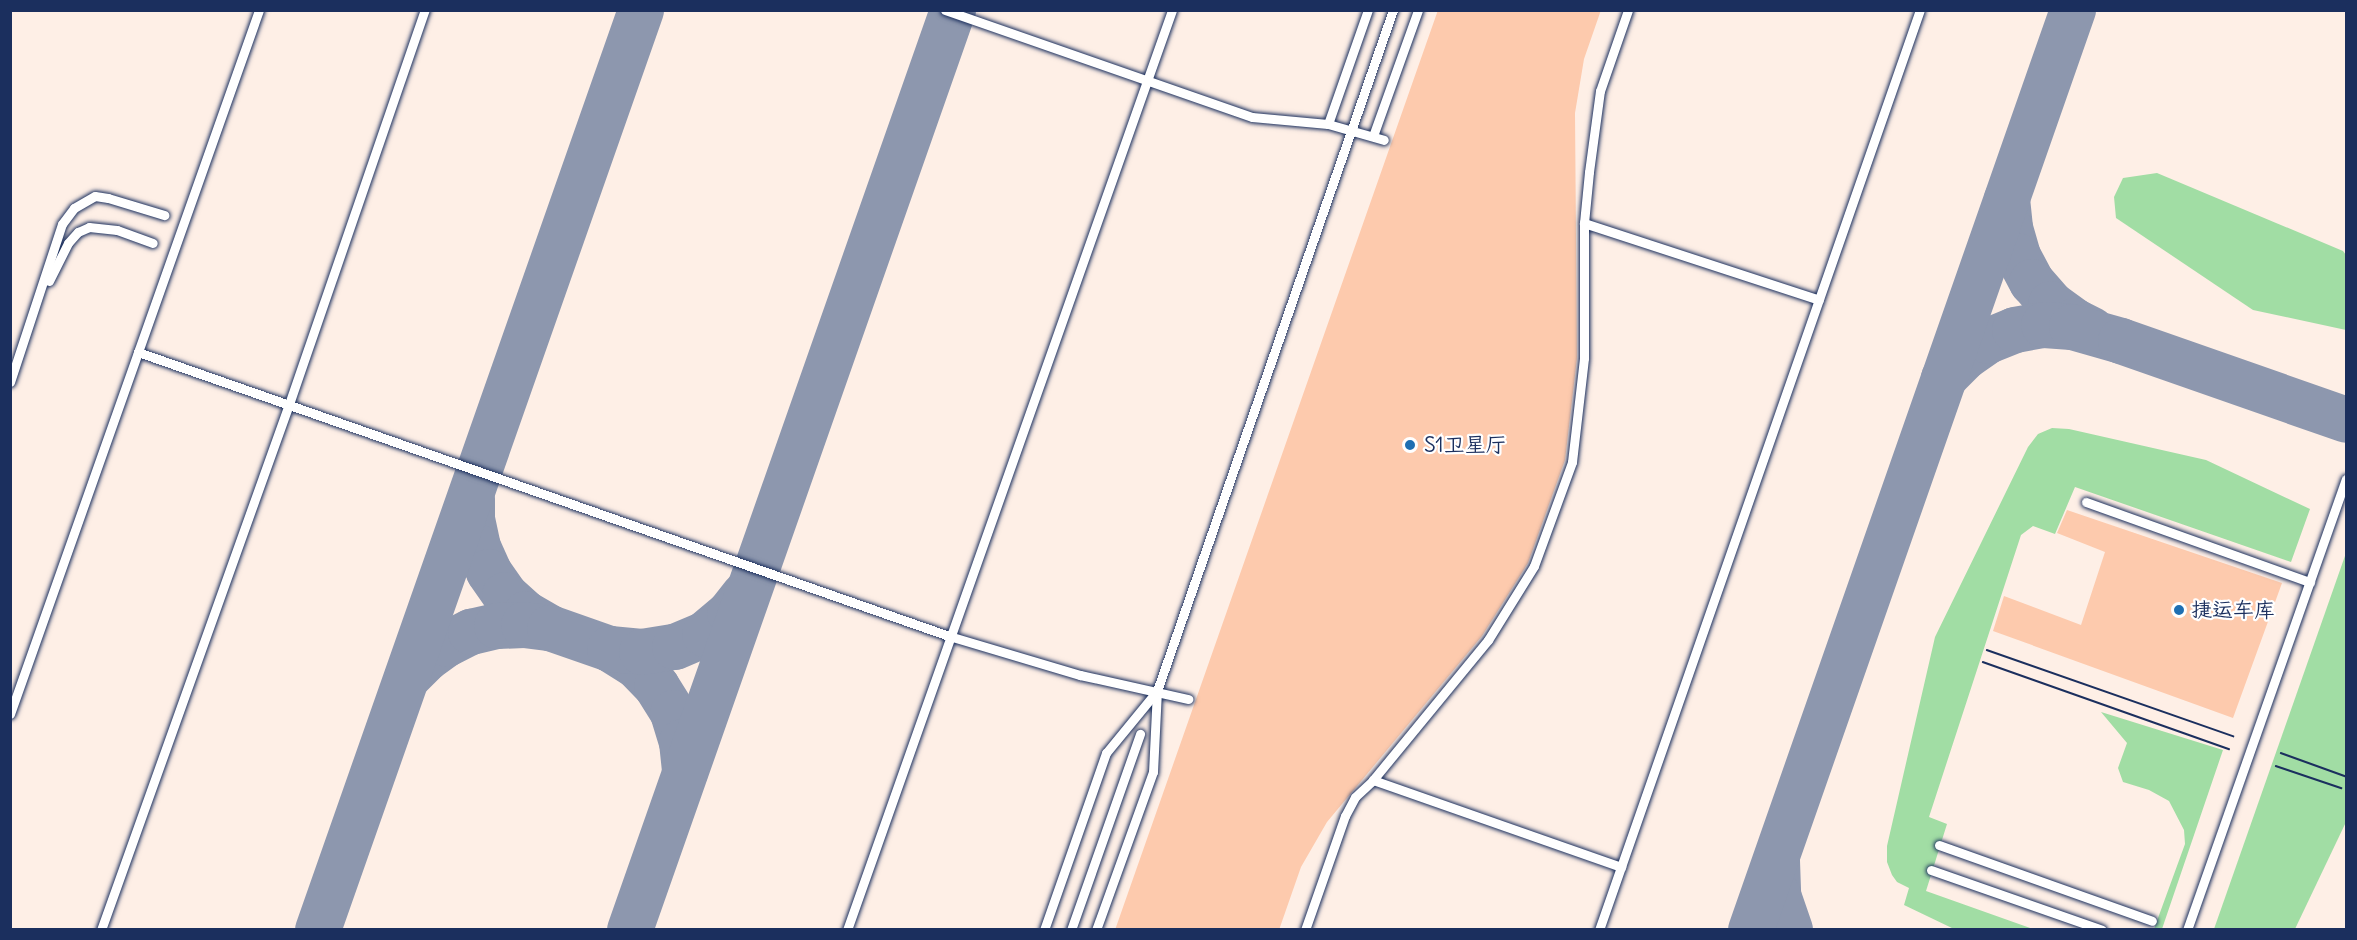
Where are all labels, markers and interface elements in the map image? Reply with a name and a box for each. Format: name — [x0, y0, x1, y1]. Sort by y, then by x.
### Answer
place label: S1卫星厅 — [1424, 432, 1507, 458]
marker: S1卫星厅 — [1401, 436, 1419, 454]
place label: 捷运车库 — [2191, 597, 2275, 623]
marker: 捷运车库 — [2172, 603, 2186, 617]

